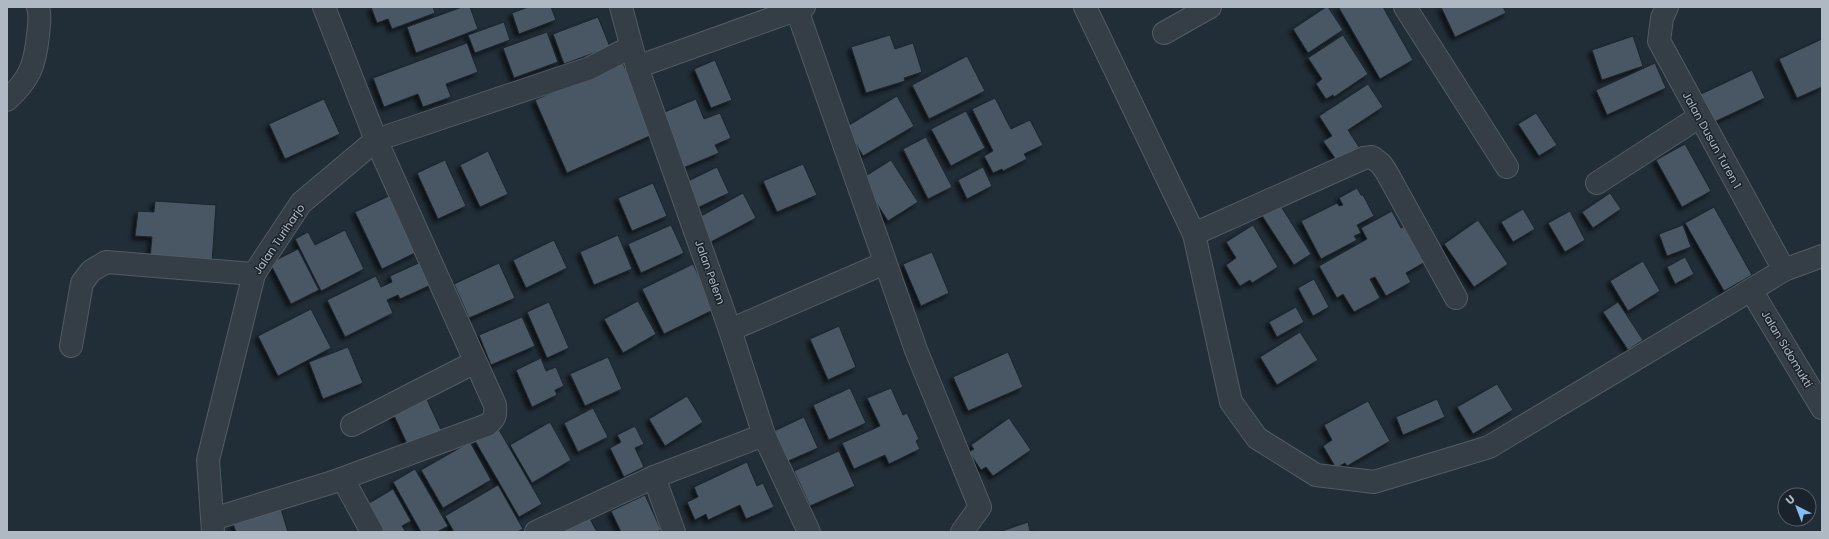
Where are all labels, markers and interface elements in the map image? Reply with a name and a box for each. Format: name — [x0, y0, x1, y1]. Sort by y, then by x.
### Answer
street label: Jalan Dusun Turen 1 — [1679, 89, 1745, 191]
street label: Jalan Turiharjo — [250, 201, 308, 277]
street label: Jalan Pelem — [691, 238, 729, 306]
street label: Jalan Sidomukti — [1758, 307, 1817, 391]
north arrow — [1777, 487, 1817, 527]
text: U — [1782, 491, 1799, 508]

